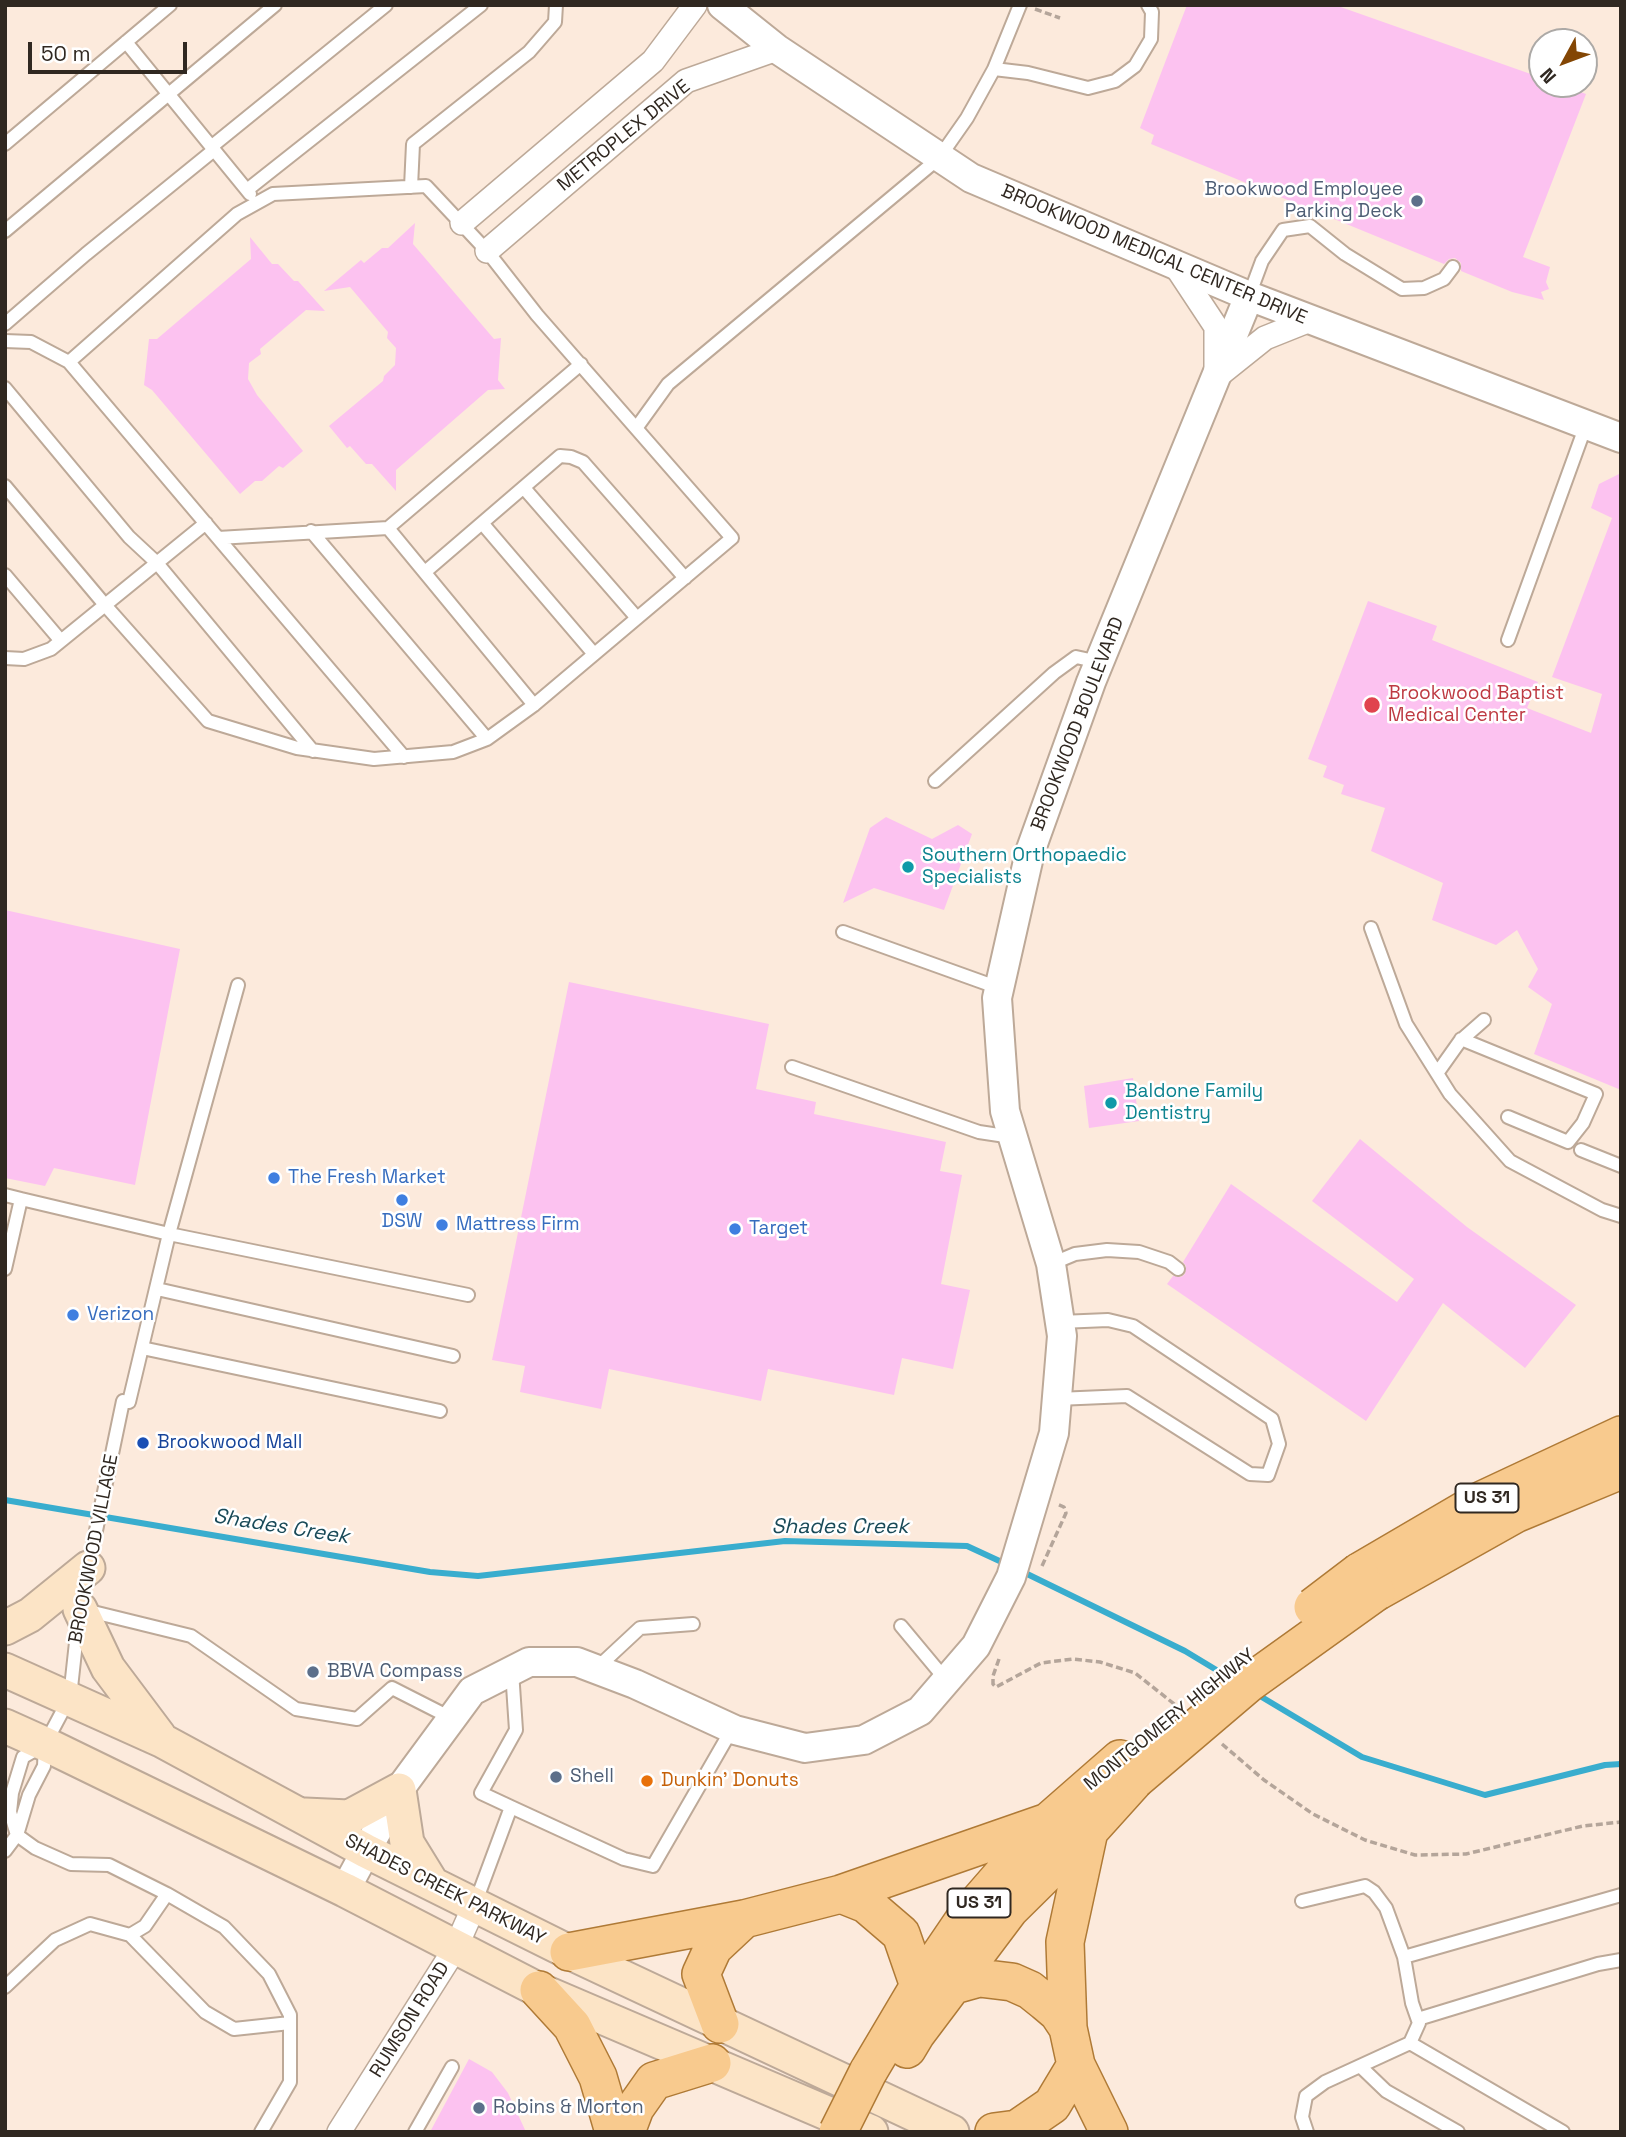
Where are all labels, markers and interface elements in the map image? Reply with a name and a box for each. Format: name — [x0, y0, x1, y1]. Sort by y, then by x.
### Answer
scale bar — [32, 28, 191, 72]
north arrow — [1528, 28, 1598, 98]
text: 50 m — [41, 40, 91, 67]
text: N — [1535, 63, 1562, 89]
street label: METROPLEX DRIVE — [553, 75, 695, 197]
place label: Brookwood Employee Parking Deck — [1204, 179, 1403, 223]
street label: BROOKWOOD MEDICAL CENTER DRIVE — [998, 180, 1310, 330]
marker: Brookwood Employee Parking Deck — [1409, 193, 1425, 209]
street label: BROOKWOOD BOULEVARD — [1027, 614, 1129, 834]
place label: Brookwood Baptist Medical Center — [1388, 683, 1564, 727]
marker: Brookwood Baptist Medical Center — [1362, 695, 1382, 715]
place label: Southern Orthopaedic Specialists — [922, 845, 1127, 889]
marker: Southern Orthopaedic Specialists — [900, 859, 916, 875]
place label: Baldone Family Dentistry — [1125, 1081, 1263, 1125]
marker: Baldone Family Dentistry — [1103, 1095, 1119, 1111]
place label: The Fresh Market — [288, 1167, 446, 1189]
marker: The Fresh Market — [266, 1170, 282, 1186]
marker: DSW — [394, 1192, 410, 1208]
place label: DSW — [382, 1211, 422, 1233]
place label: Mattress Firm — [456, 1214, 580, 1236]
marker: Mattress Firm — [434, 1217, 450, 1233]
place label: Target — [749, 1218, 808, 1240]
marker: Target — [727, 1221, 743, 1237]
place label: Verizon — [87, 1304, 154, 1326]
marker: Verizon — [65, 1307, 81, 1323]
place label: Brookwood Mall — [157, 1432, 302, 1454]
marker: Brookwood Mall — [135, 1435, 151, 1451]
street label: BROOKWOOD VILLAGE — [64, 1452, 124, 1646]
road number: US 31 — [1456, 1484, 1518, 1512]
water label: Shades Creek — [211, 1504, 351, 1550]
water label: Shades Creek — [771, 1514, 909, 1540]
street label: MONTGOMERY HIGHWAY — [1080, 1644, 1260, 1796]
place label: BBVA Compass — [327, 1661, 463, 1683]
marker: BBVA Compass — [305, 1664, 321, 1680]
place label: Shell — [570, 1766, 614, 1788]
marker: Shell — [548, 1769, 564, 1785]
place label: Dunkin' Donuts — [661, 1770, 799, 1792]
marker: Dunkin' Donuts — [639, 1773, 655, 1789]
street label: SHADES CREEK PARKWAY — [341, 1829, 549, 1951]
road number: US 31 — [948, 1888, 1010, 1917]
street label: RUMSON ROAD — [365, 1958, 455, 2082]
place label: Robins & Morton — [493, 2097, 644, 2119]
marker: Robins & Morton — [471, 2100, 487, 2116]

